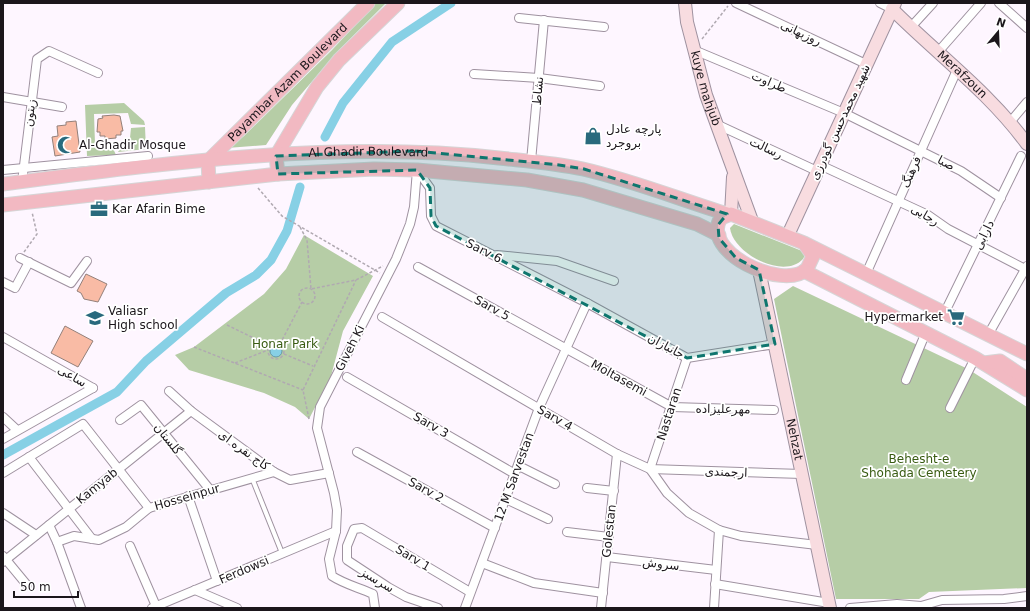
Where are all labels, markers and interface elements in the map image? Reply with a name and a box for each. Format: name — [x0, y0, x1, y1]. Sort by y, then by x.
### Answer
north arrow — [978, 12, 1018, 52]
text: N — [995, 15, 1008, 31]
street label: روزبهانی — [778, 18, 824, 49]
street label: Payambar Azam Boulevard — [225, 20, 350, 144]
street label: Merafzoun — [934, 48, 990, 101]
street label: kuye mahjub — [688, 49, 724, 128]
street label: شهید محمدحسن گودرزی — [807, 62, 874, 182]
street label: طراوت — [749, 68, 789, 97]
street label: نشاط — [530, 76, 546, 106]
street label: زیتون — [21, 98, 40, 128]
place label: پارچه عادل بروجرد — [606, 122, 661, 151]
shop icon: پارچه عادل بروجرد — [583, 126, 603, 146]
street label: رسالت — [747, 134, 785, 163]
mosque icon: Al-Ghadir Mosque — [56, 135, 76, 155]
place label: Al-Ghadir Mosque — [79, 138, 186, 152]
street label: Al Ghadir Boulevard — [308, 145, 429, 160]
street label: صبا — [935, 153, 957, 173]
street label: فرهنگ — [898, 154, 925, 190]
office icon: Kar Afarin Bime — [89, 199, 109, 219]
street label: رجایی — [908, 201, 942, 230]
place label: Kar Afarin Bime — [112, 202, 205, 216]
street label: دارابی — [971, 218, 998, 253]
street label: Sarv 6 — [464, 236, 504, 266]
street label: Sarv 5 — [472, 293, 512, 323]
place label: Valiasr High school — [108, 304, 178, 332]
supermarket icon: Hypermarket — [946, 307, 966, 327]
school or university icon: Valiasr High school — [85, 308, 105, 328]
place label: Hypermarket — [865, 310, 943, 324]
street label: Giveh Ki — [332, 323, 368, 373]
street label: جانبازان — [645, 331, 687, 362]
park label: Honar Park — [252, 337, 318, 351]
street label: Moltasemi — [589, 357, 649, 399]
street label: ساعی — [55, 362, 89, 390]
street label: Nastaran — [654, 386, 684, 442]
street label: Sarv 4 — [535, 402, 575, 434]
street label: مهرعلیزاده — [695, 402, 751, 417]
street label: Sarv 3 — [411, 409, 451, 441]
street label: Nehzat — [783, 417, 806, 462]
street label: گلستان — [151, 420, 185, 458]
street label: کاج نقره ای — [215, 427, 273, 474]
street label: 12 M Sarvestan — [491, 431, 537, 523]
park label: Behesht-e Shohada Cemetery — [861, 452, 977, 480]
street label: ارجمندی — [704, 464, 748, 481]
street label: Kamyab — [74, 465, 120, 507]
street label: Sarv 2 — [406, 475, 446, 505]
street label: Hosseinpur — [153, 481, 221, 513]
street label: Golestan — [599, 504, 619, 558]
street label: Sarv 1 — [393, 542, 433, 574]
street label: Ferdowsi — [217, 553, 271, 587]
street label: سروش — [642, 555, 680, 574]
street label: سرسبز — [356, 564, 396, 596]
scale bar — [14, 573, 78, 599]
text: 50 m — [20, 580, 51, 594]

